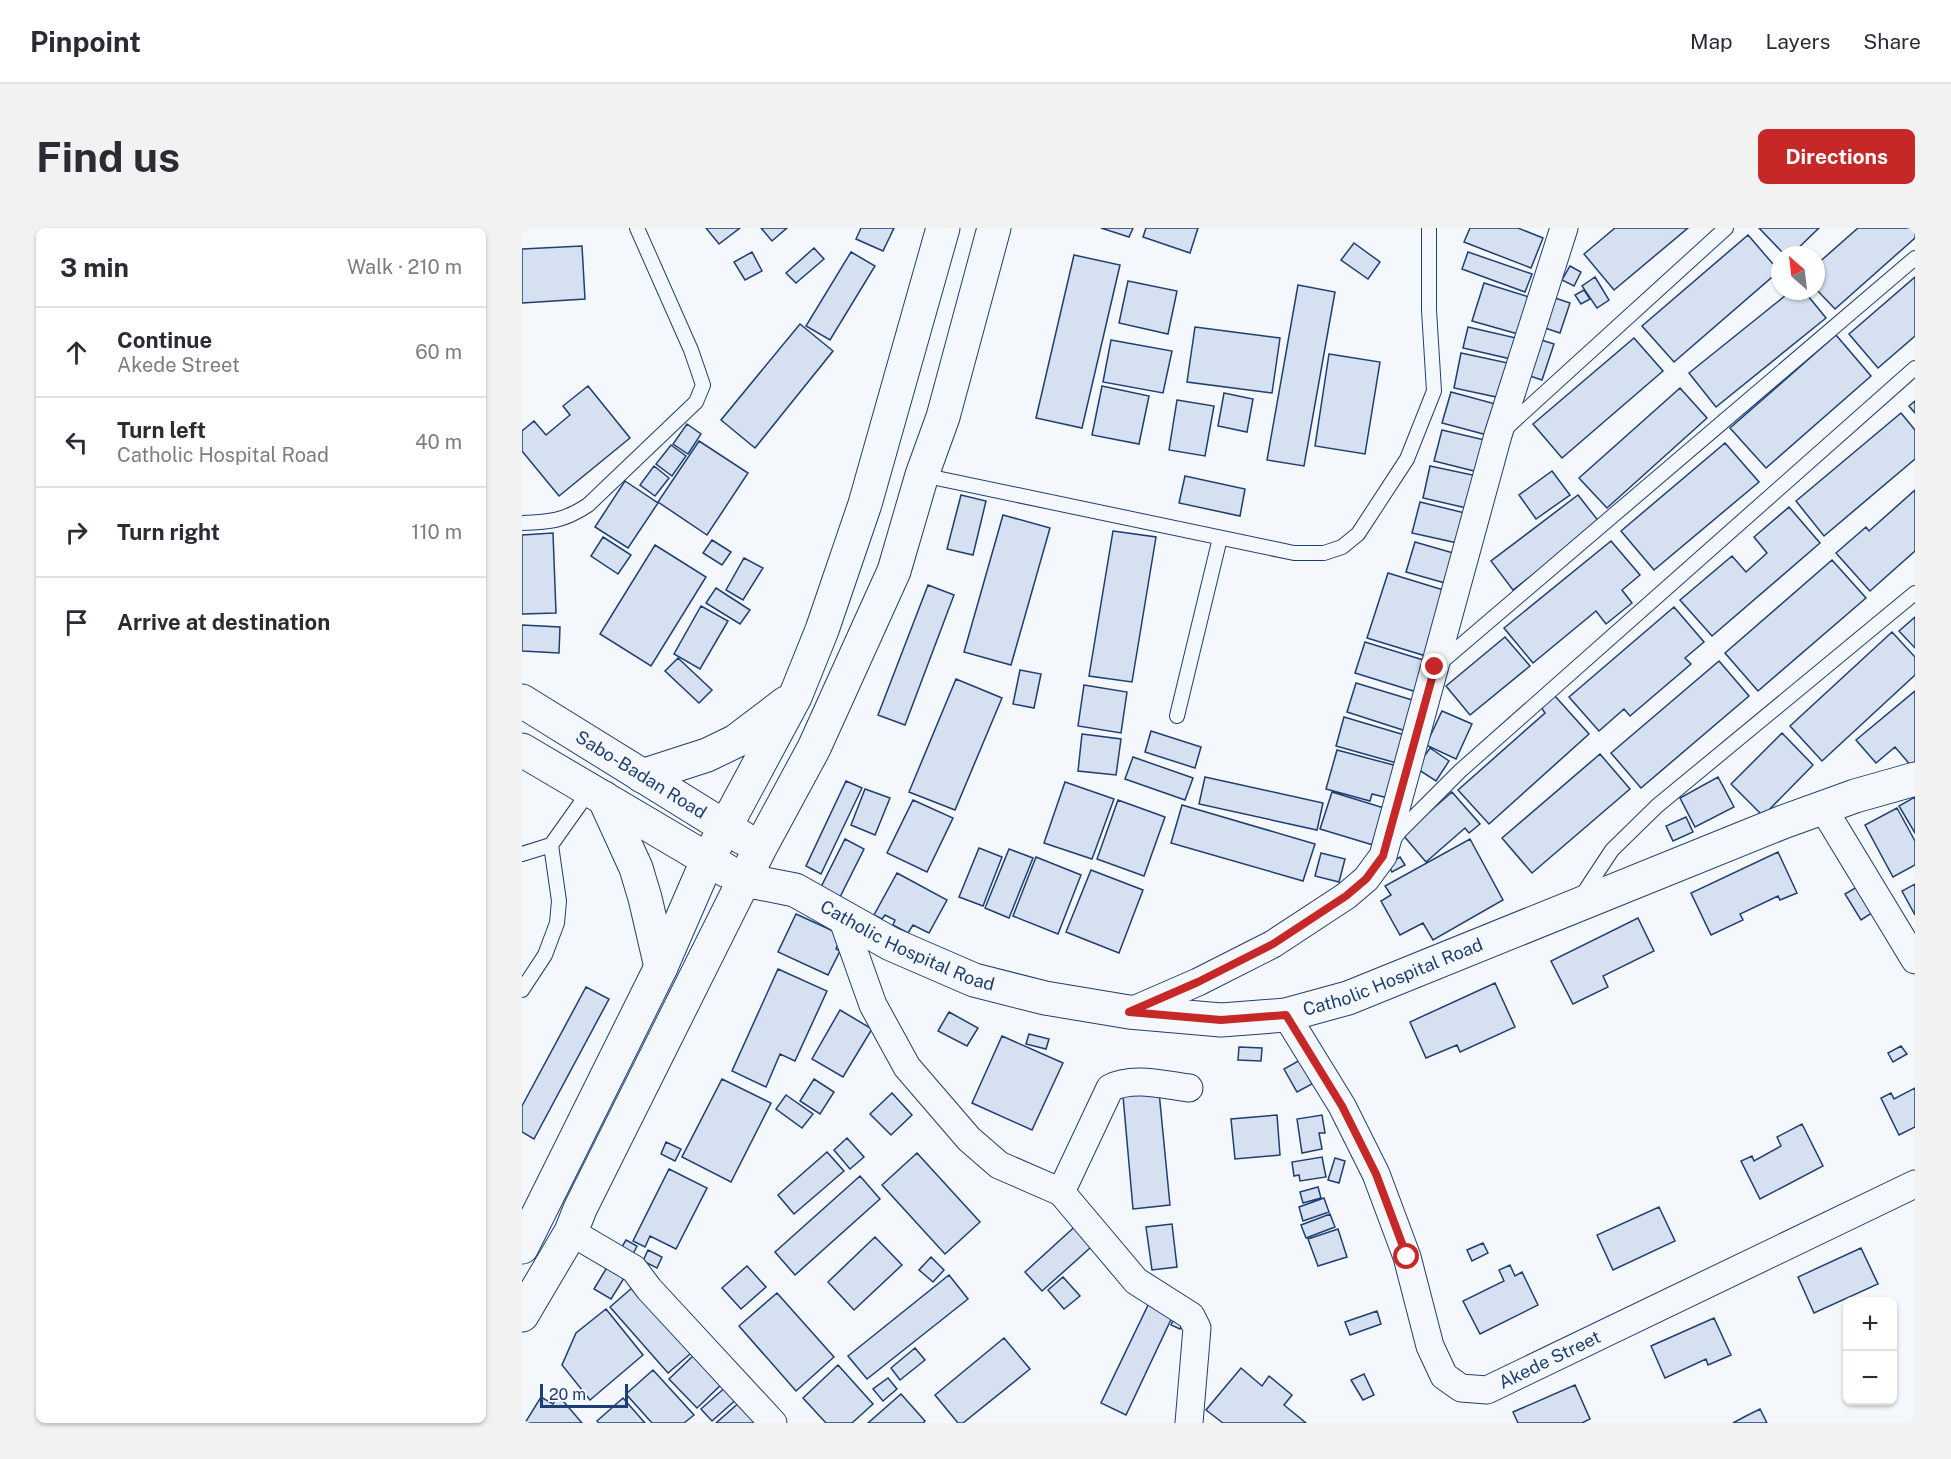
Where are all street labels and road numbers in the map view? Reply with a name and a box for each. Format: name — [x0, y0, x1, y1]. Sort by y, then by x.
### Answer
street label: Sabo-Badan Road — [572, 726, 711, 823]
street label: Catholic Hospital Road — [817, 895, 997, 995]
street label: Catholic Hospital Road — [1300, 934, 1486, 1020]
street label: Akede Street — [1495, 1326, 1604, 1393]

